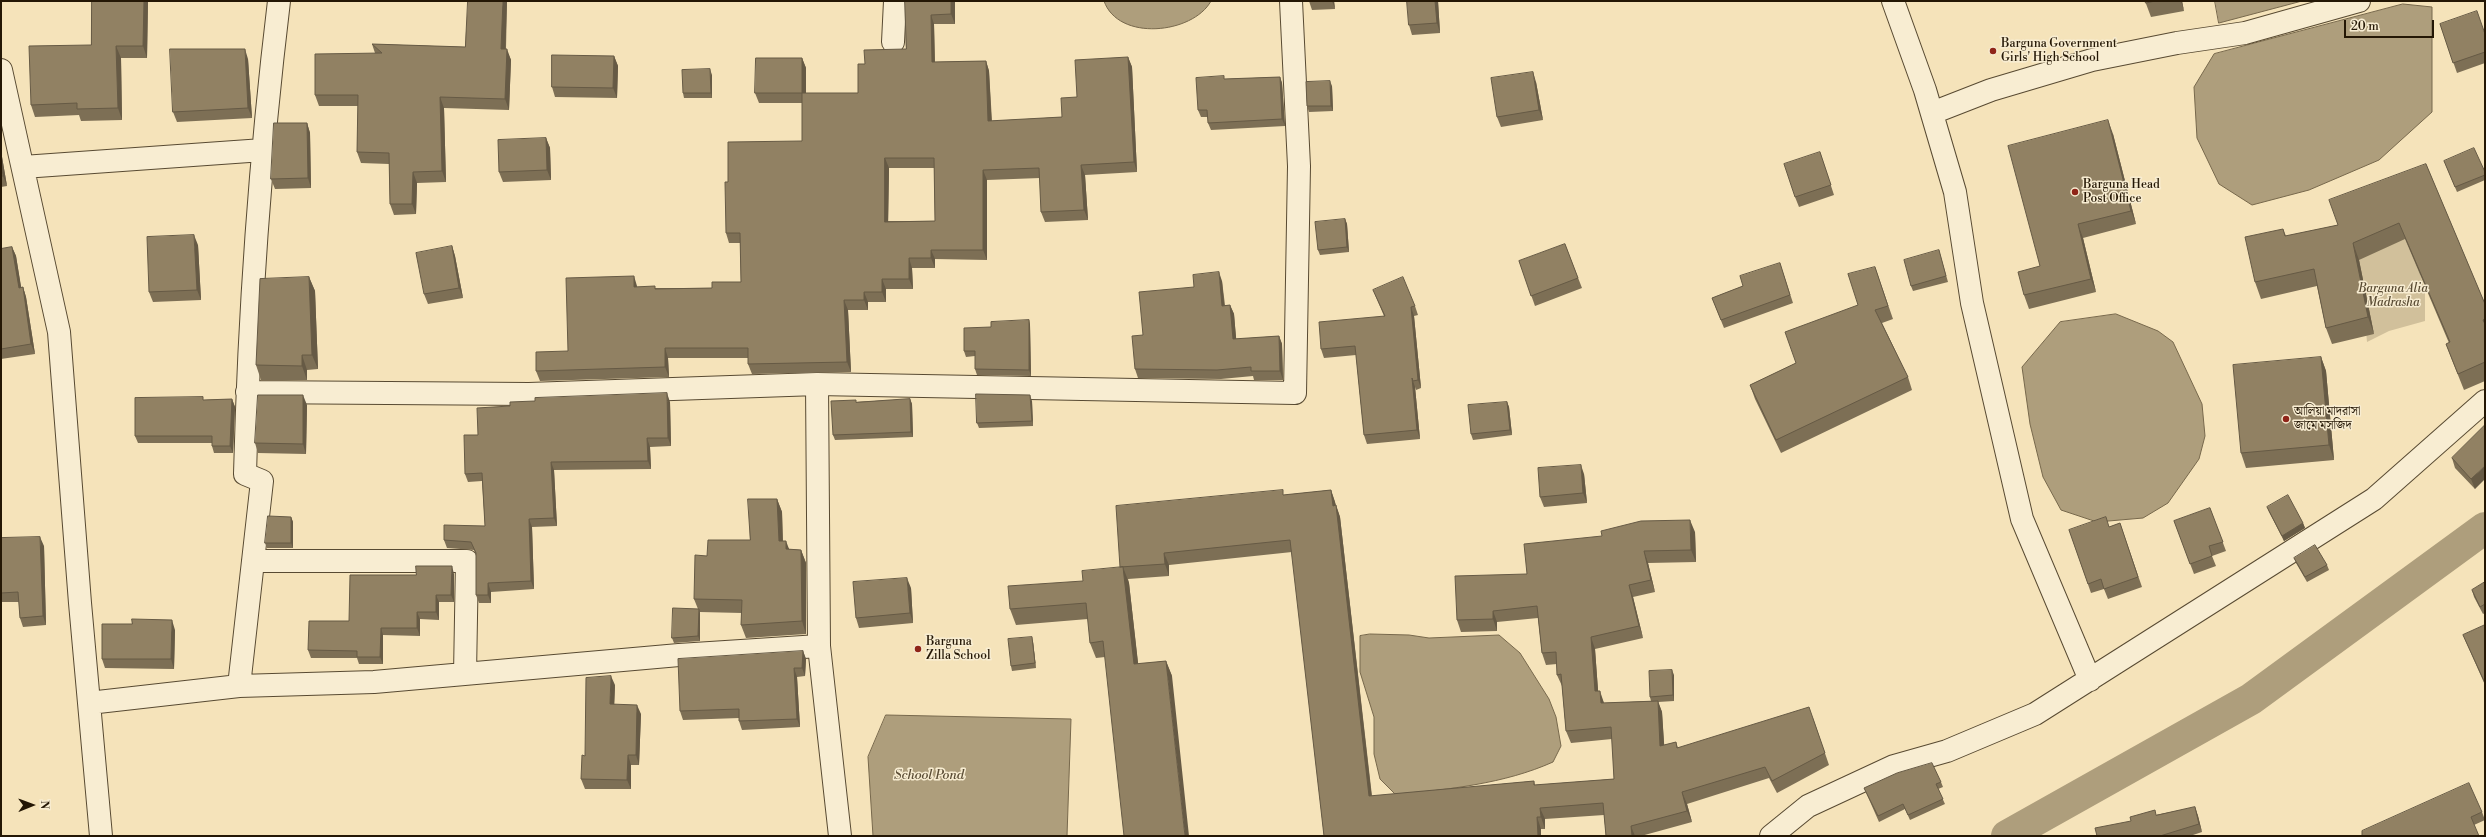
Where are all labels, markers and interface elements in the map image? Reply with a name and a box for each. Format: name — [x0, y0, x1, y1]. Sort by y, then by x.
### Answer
scale bar — [2346, 12, 2436, 38]
text: 20 m — [2351, 19, 2379, 34]
place label: Barguna Government Girls' High School — [2001, 37, 2117, 65]
marker: Barguna Government Girls' High School — [1988, 46, 1998, 56]
place label: Barguna Head Post Office — [2083, 178, 2160, 206]
marker: Barguna Head Post Office — [2070, 187, 2080, 197]
park label: Barguna Alia Madrasha — [2358, 282, 2428, 310]
place label: আলিয়া মাদরাসা জামে মসজিদ — [2294, 405, 2360, 433]
marker: আলিয়া মাদরাসা জামে মসজিদ — [2281, 414, 2291, 424]
place label: Barguna Zilla School — [926, 635, 990, 663]
marker: Barguna Zilla School — [913, 644, 923, 654]
water label: School Pond — [894, 768, 964, 784]
north arrow — [12, 785, 52, 825]
text: N — [37, 800, 51, 809]

